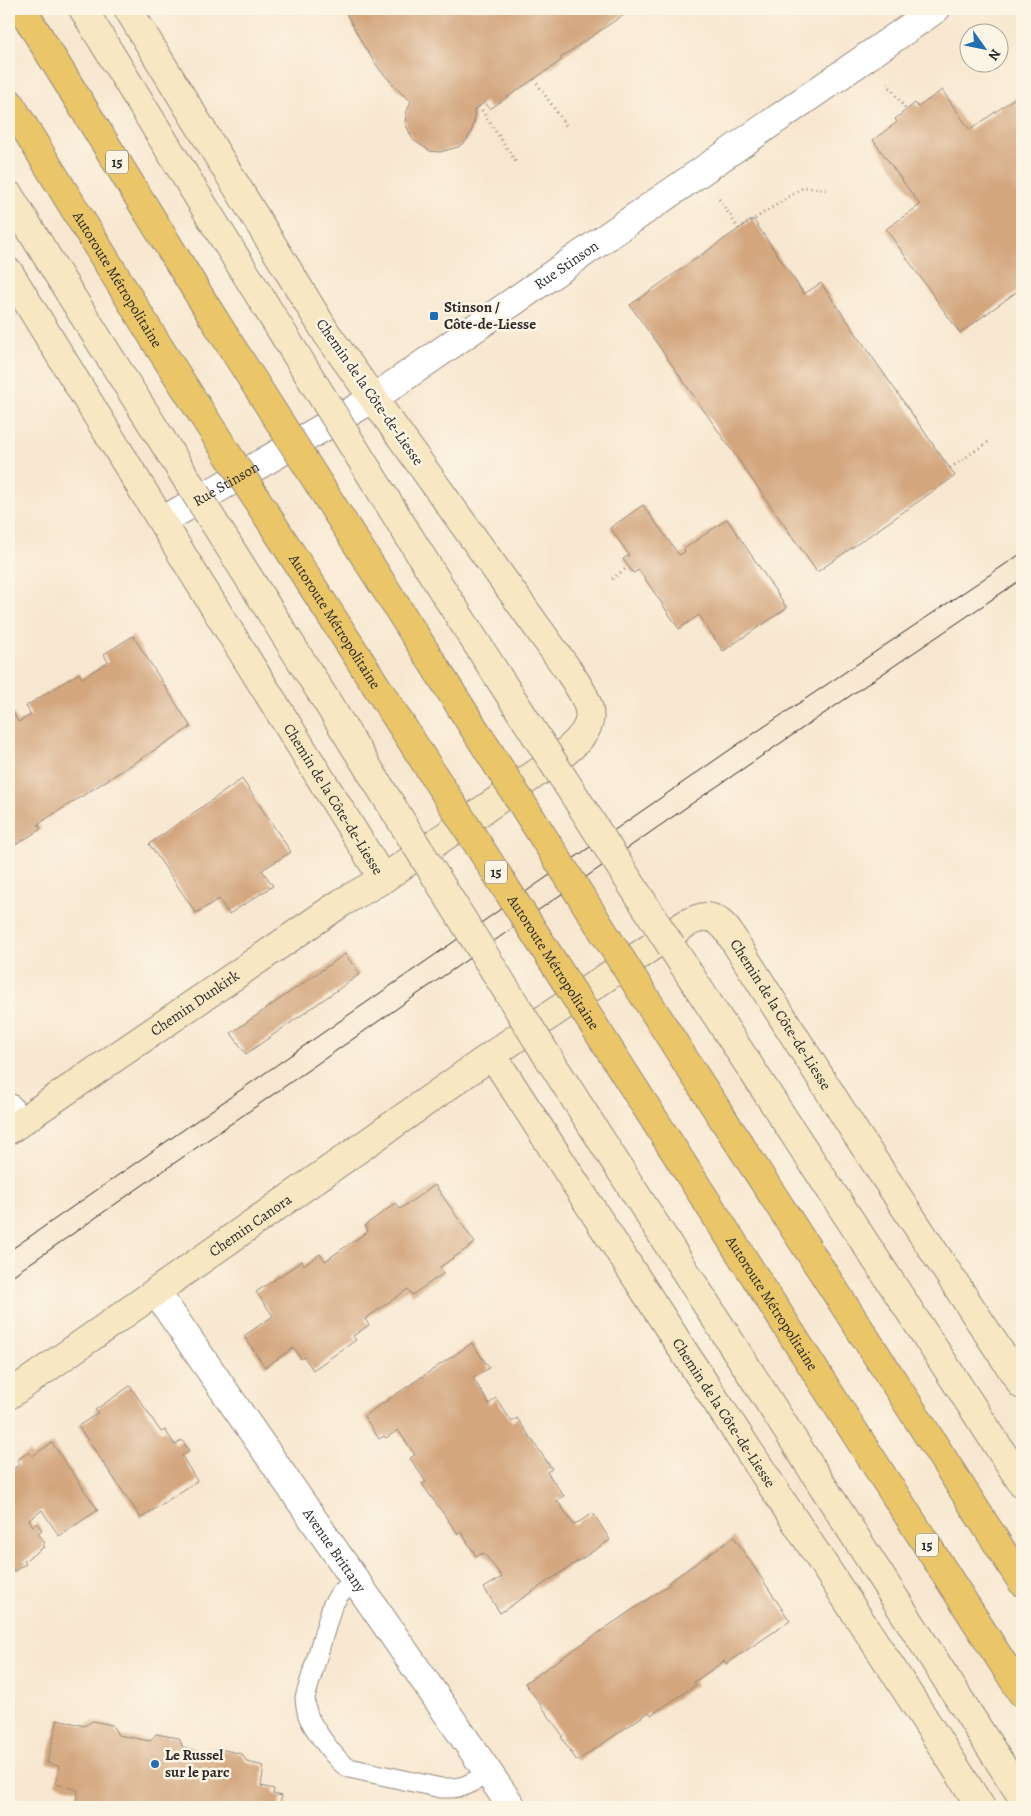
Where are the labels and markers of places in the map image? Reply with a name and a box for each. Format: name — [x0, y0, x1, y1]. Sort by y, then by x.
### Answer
place label: Stinson / Côte-de-Liesse — [444, 297, 536, 334]
marker: Stinson / Côte-de-Liesse — [428, 310, 440, 322]
place label: Le Russel sur le parc — [165, 1745, 229, 1782]
marker: Le Russel sur le parc — [149, 1758, 161, 1770]

